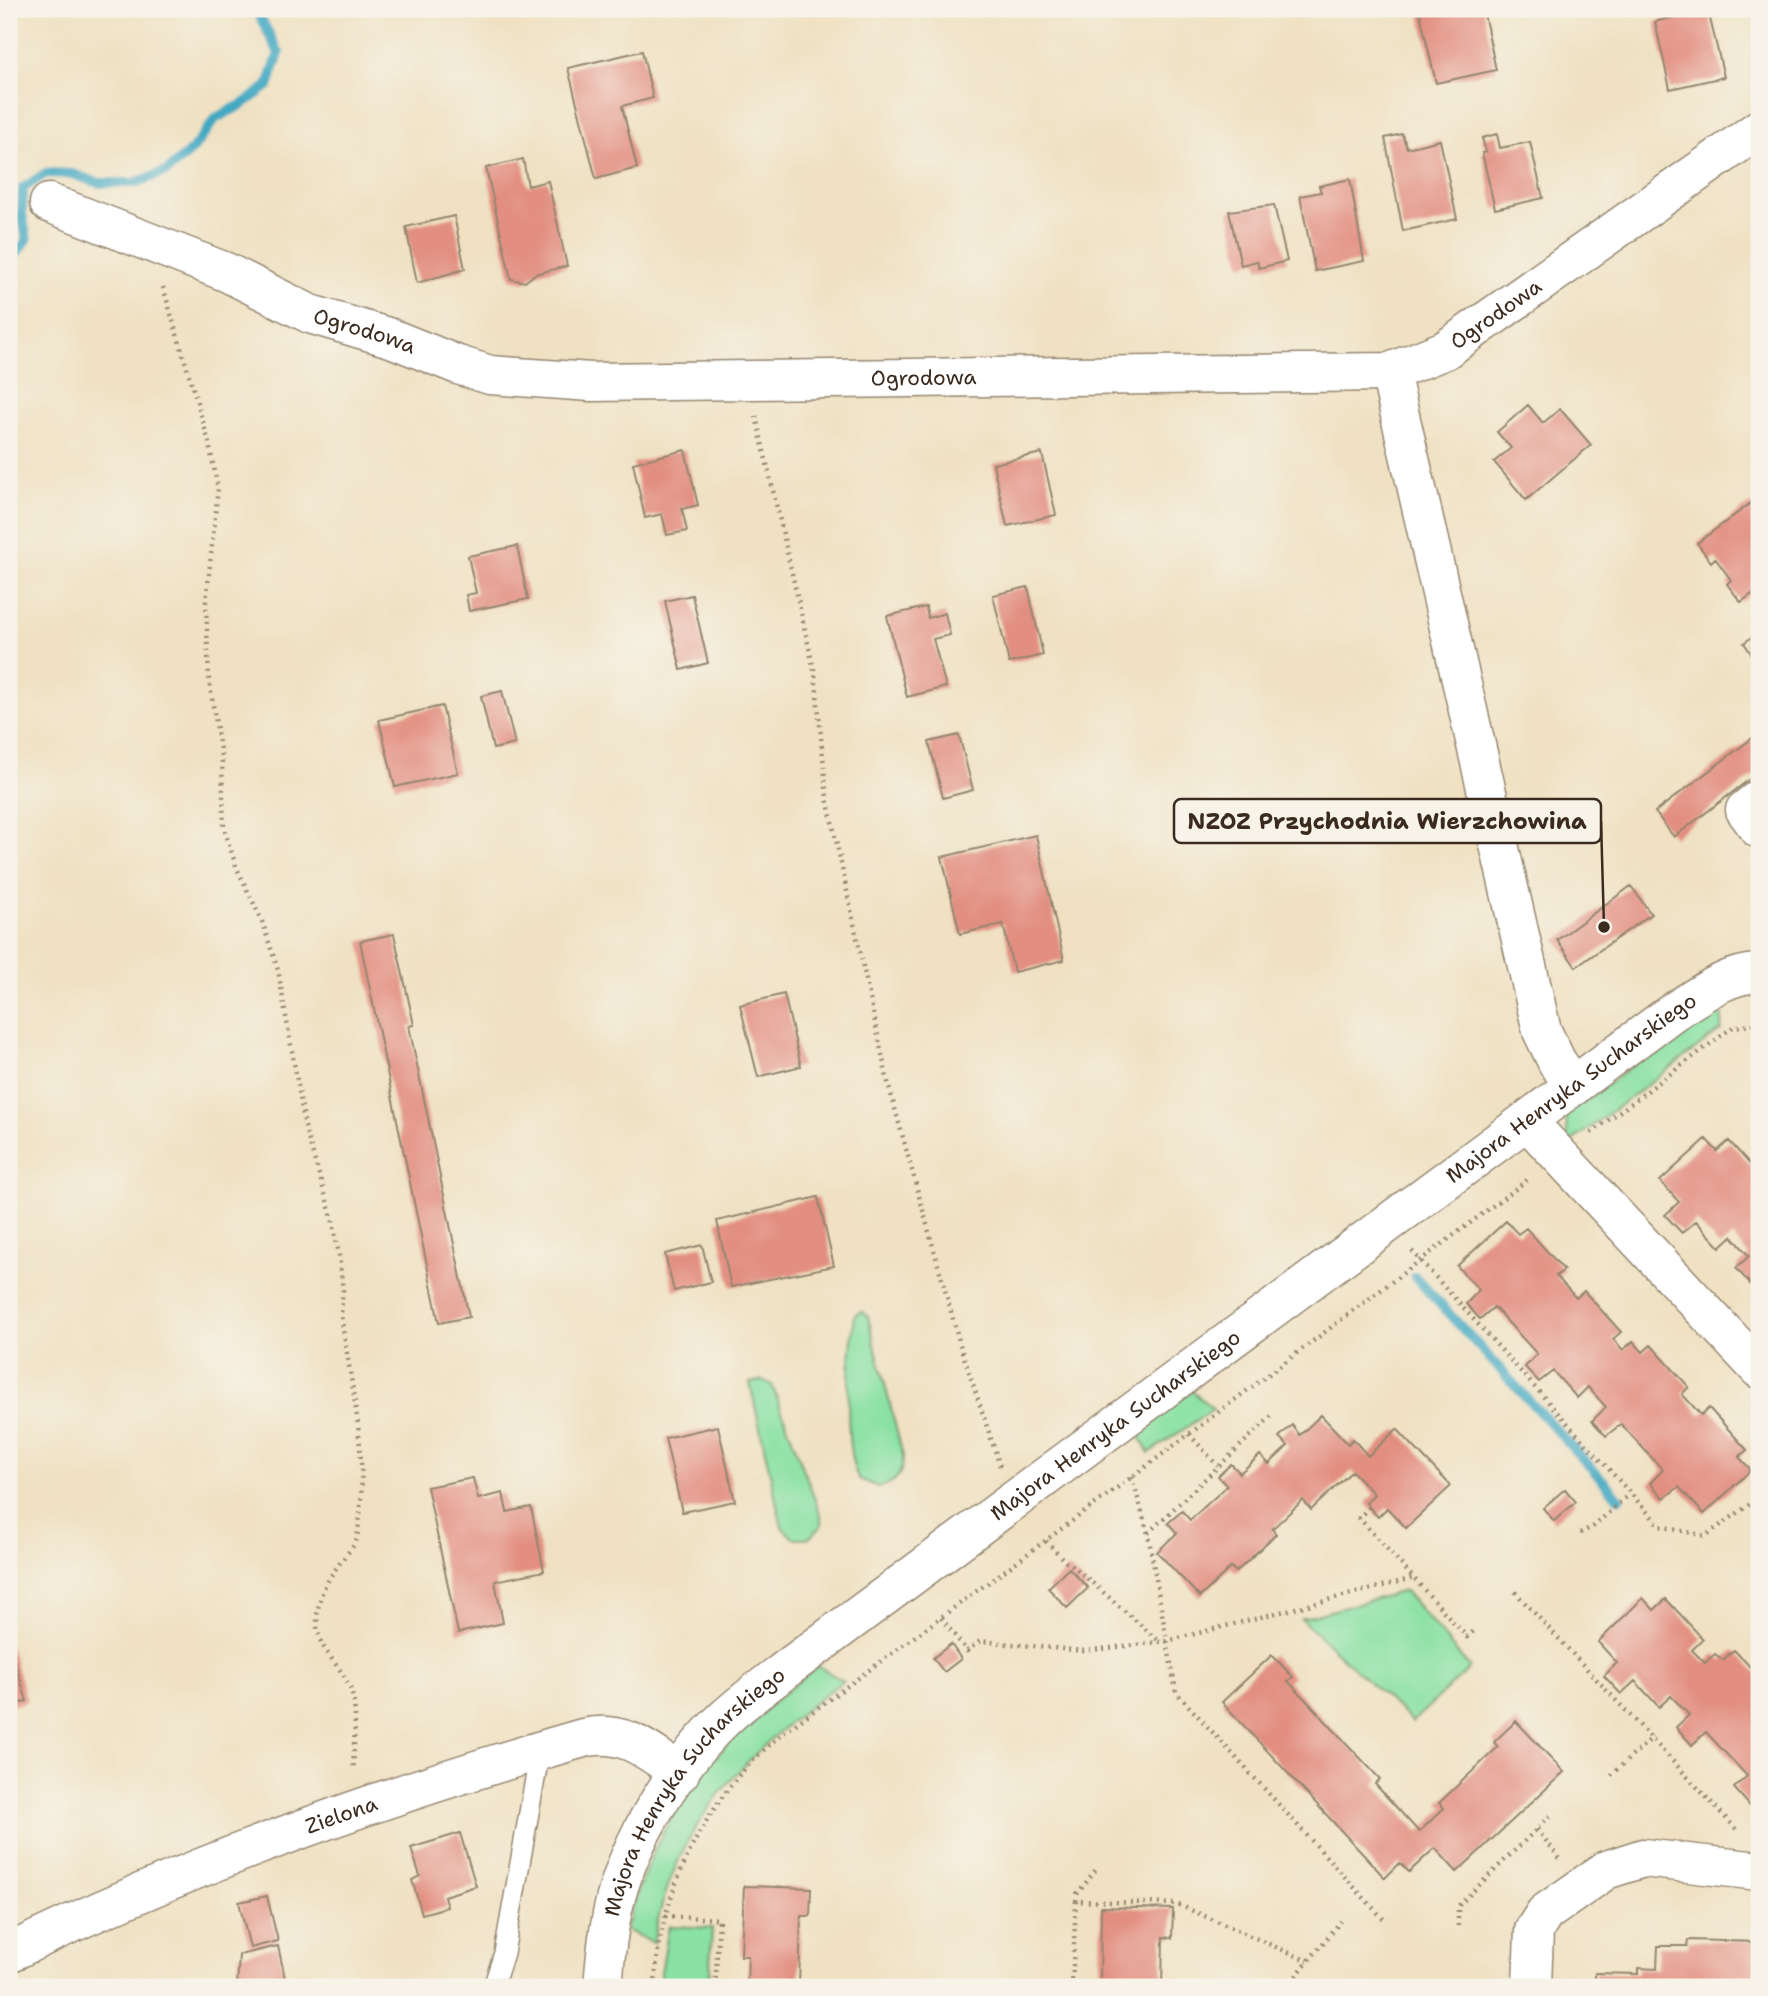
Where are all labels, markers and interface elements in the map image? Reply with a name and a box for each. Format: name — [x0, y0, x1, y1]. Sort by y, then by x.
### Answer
street label: Ogrodowa — [1445, 272, 1547, 356]
street label: Ogrodowa — [310, 302, 420, 361]
street label: Ogrodowa — [870, 363, 977, 392]
callout: NZOZ Przychodnia Wierzchowina — [1174, 799, 1601, 843]
text: NZOZ Przychodnia Wierzchowina — [1187, 806, 1587, 836]
street label: Majora Henryka Sucharskiego — [1440, 986, 1702, 1190]
street label: Majora Henryka Sucharskiego — [985, 1323, 1246, 1527]
street label: Majora Henryka Sucharskiego — [598, 1661, 791, 1919]
street label: Zielona — [301, 1789, 381, 1841]

